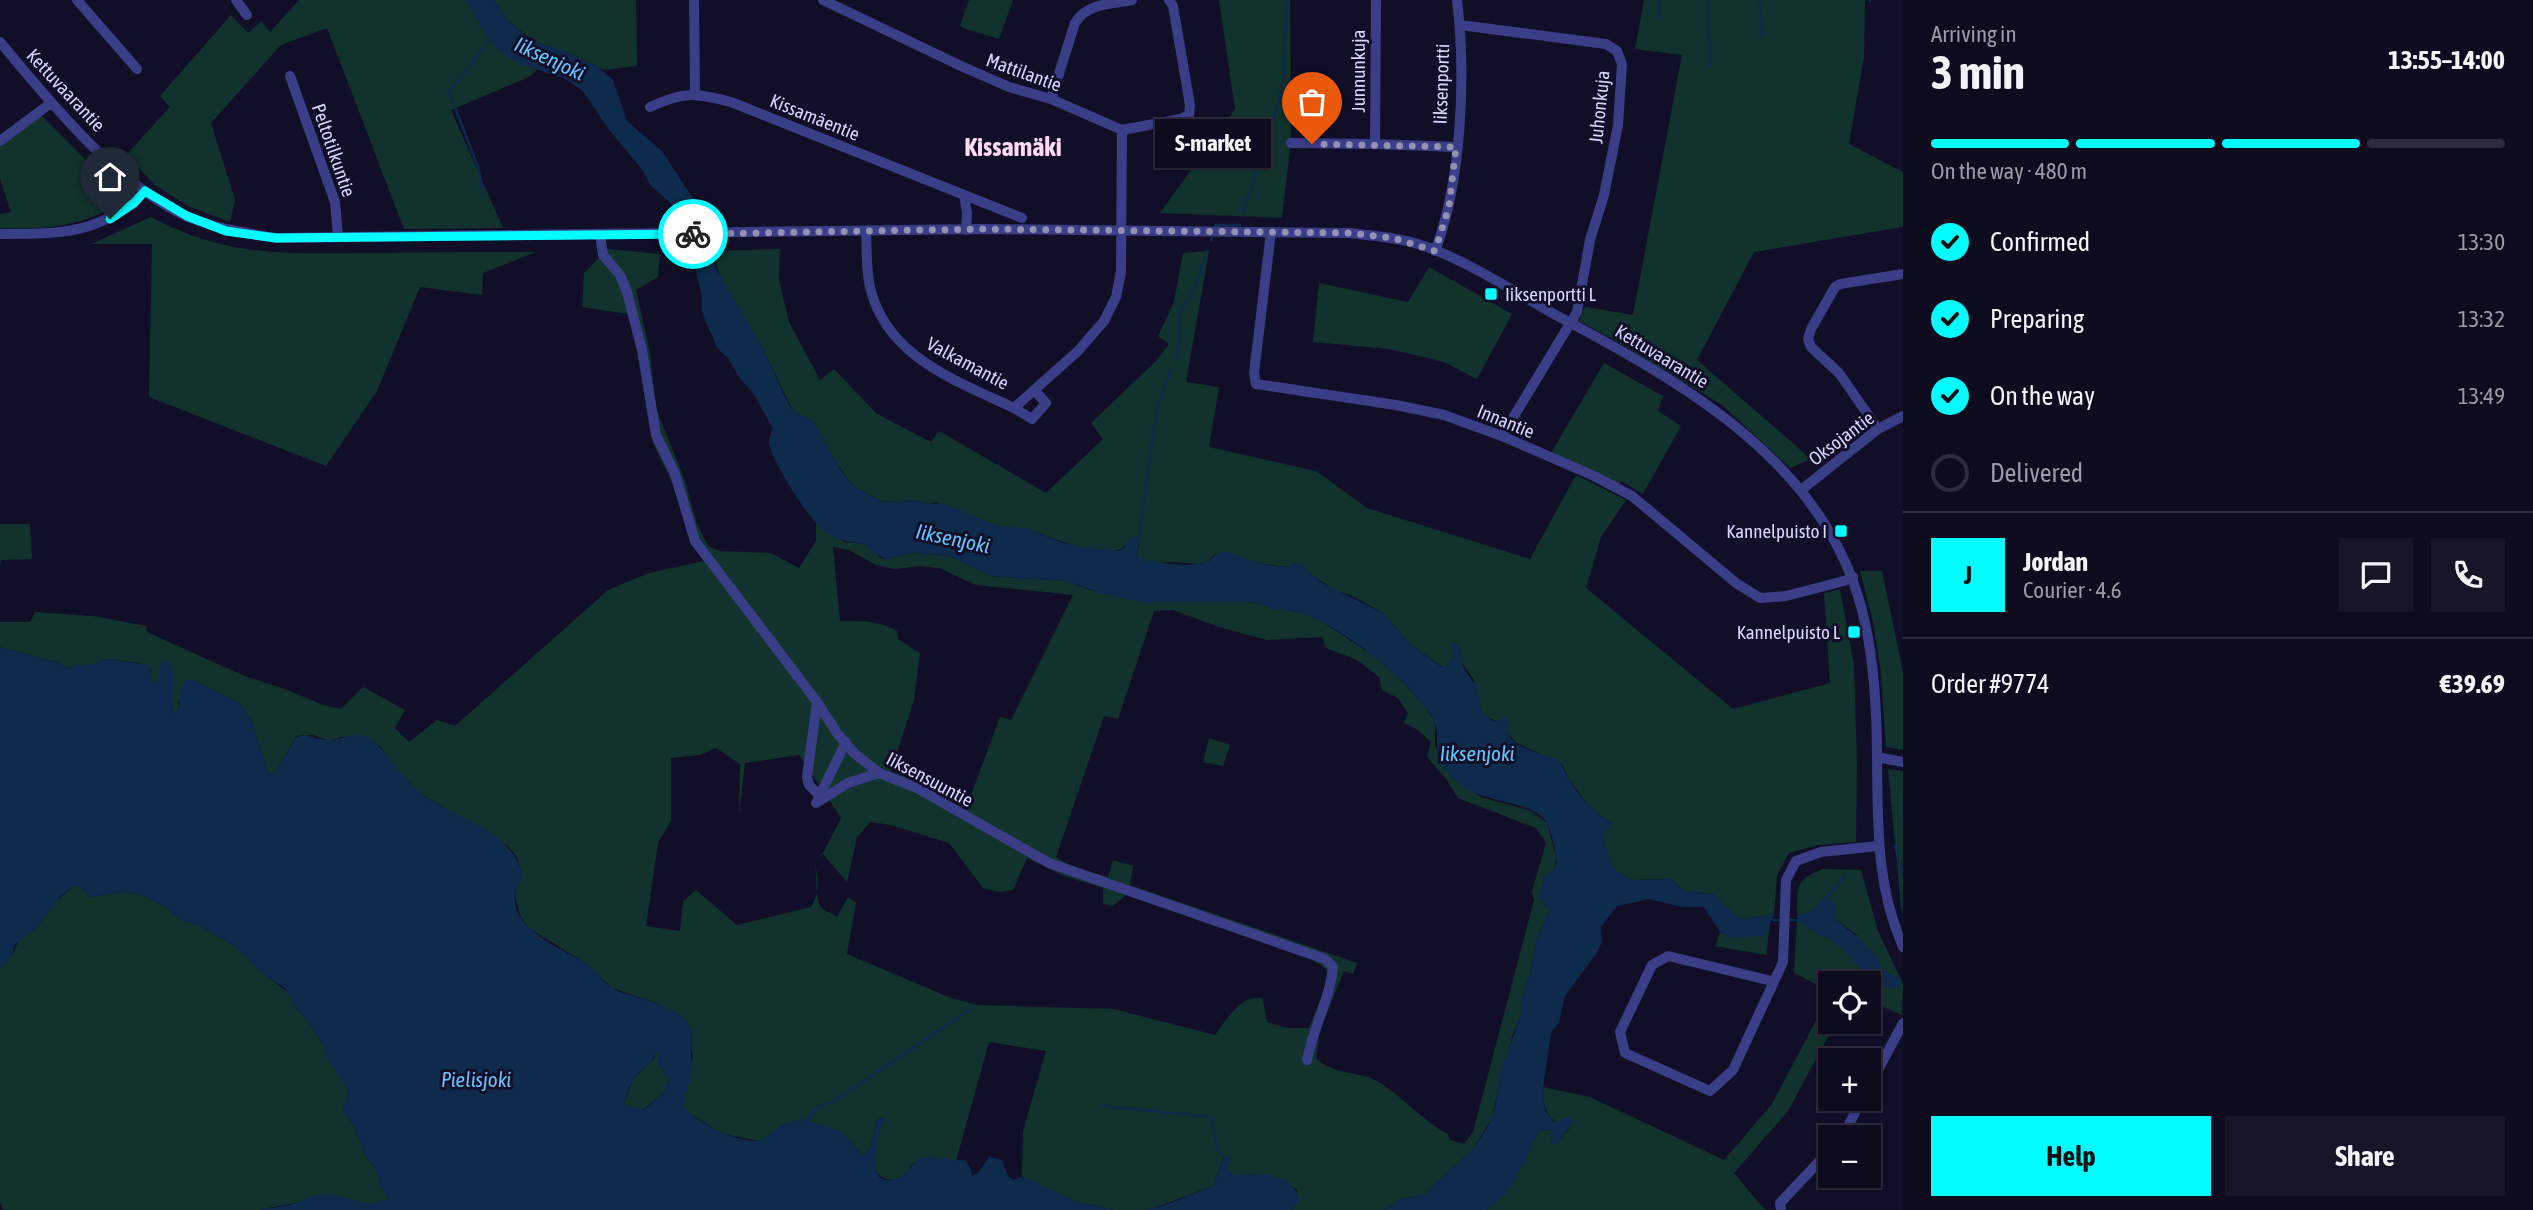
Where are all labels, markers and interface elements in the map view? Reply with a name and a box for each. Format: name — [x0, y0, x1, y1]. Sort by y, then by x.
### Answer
text: Arriving in — [1931, 21, 2017, 47]
street label: Junnunkuja — [1347, 30, 1369, 112]
water label: Iiksenjoki — [511, 31, 589, 85]
street label: Iiksenportti — [1429, 43, 1453, 125]
street label: Kettuvaarantie — [22, 44, 110, 136]
text: 13:55–14:00 — [2388, 45, 2505, 75]
text: 3 min — [1931, 46, 2025, 99]
street label: Mattilantie — [983, 48, 1065, 96]
street label: Juhonkuja — [1584, 69, 1614, 145]
pin — [1282, 72, 1342, 144]
icon: bag — [1293, 83, 1331, 121]
street label: Kissamäentie — [767, 89, 863, 145]
street label: Peltotilkuntie — [308, 101, 360, 199]
callout: S-market — [1154, 120, 1270, 168]
text: S-market — [1175, 130, 1251, 156]
district label: Kissamäki — [964, 132, 1062, 162]
pin — [80, 147, 140, 219]
icon: home — [91, 158, 129, 196]
text: On the way · 480 m — [1931, 158, 2087, 184]
courier — [658, 199, 728, 269]
icon: bike — [674, 215, 712, 253]
icon: check — [1931, 223, 1969, 261]
text: Confirmed — [1990, 227, 2090, 257]
text: 13:30 — [2458, 229, 2505, 255]
place label: Iiksenportti L — [1505, 283, 1596, 305]
marker: Iiksenportti L — [1483, 286, 1499, 302]
icon: check — [1931, 300, 1969, 338]
text: Preparing — [1990, 304, 2084, 334]
text: 13:32 — [2458, 306, 2505, 332]
street label: Kettuvaarantie — [1611, 320, 1713, 392]
street label: Valkamantie — [923, 332, 1013, 394]
icon: check — [1931, 377, 1969, 415]
text: On the way — [1990, 381, 2095, 411]
text: 13:49 — [2458, 383, 2505, 409]
street label: Innantie — [1474, 400, 1538, 442]
street label: Oksojantie — [1804, 406, 1878, 470]
text: Delivered — [1990, 458, 2083, 488]
water label: Iiksenjoki — [914, 518, 992, 558]
place label: Kannelpuisto I — [1726, 520, 1827, 542]
marker: Kannelpuisto I — [1833, 523, 1849, 539]
button: chat — [2339, 538, 2413, 612]
button: phone — [2431, 538, 2505, 612]
text: Jordan — [2023, 547, 2088, 577]
text: J — [1964, 560, 1972, 590]
text: Courier · 4.6 — [2023, 577, 2122, 603]
place label: Kannelpuisto L — [1737, 621, 1841, 643]
marker: Kannelpuisto L — [1846, 624, 1862, 640]
text: Order #9774 — [1931, 669, 2050, 699]
text: €39.69 — [2440, 669, 2505, 699]
water label: Iiksenjoki — [1440, 741, 1515, 765]
street label: Iiksensuuntie — [883, 747, 977, 811]
map controls — [1818, 971, 1881, 1188]
button: locate — [1818, 971, 1881, 1034]
button: + — [1818, 1048, 1881, 1111]
water label: Pielisjoki — [441, 1067, 511, 1091]
button: Help — [1931, 1116, 2211, 1196]
button: Share — [2225, 1116, 2505, 1196]
button: − — [1818, 1125, 1881, 1188]

